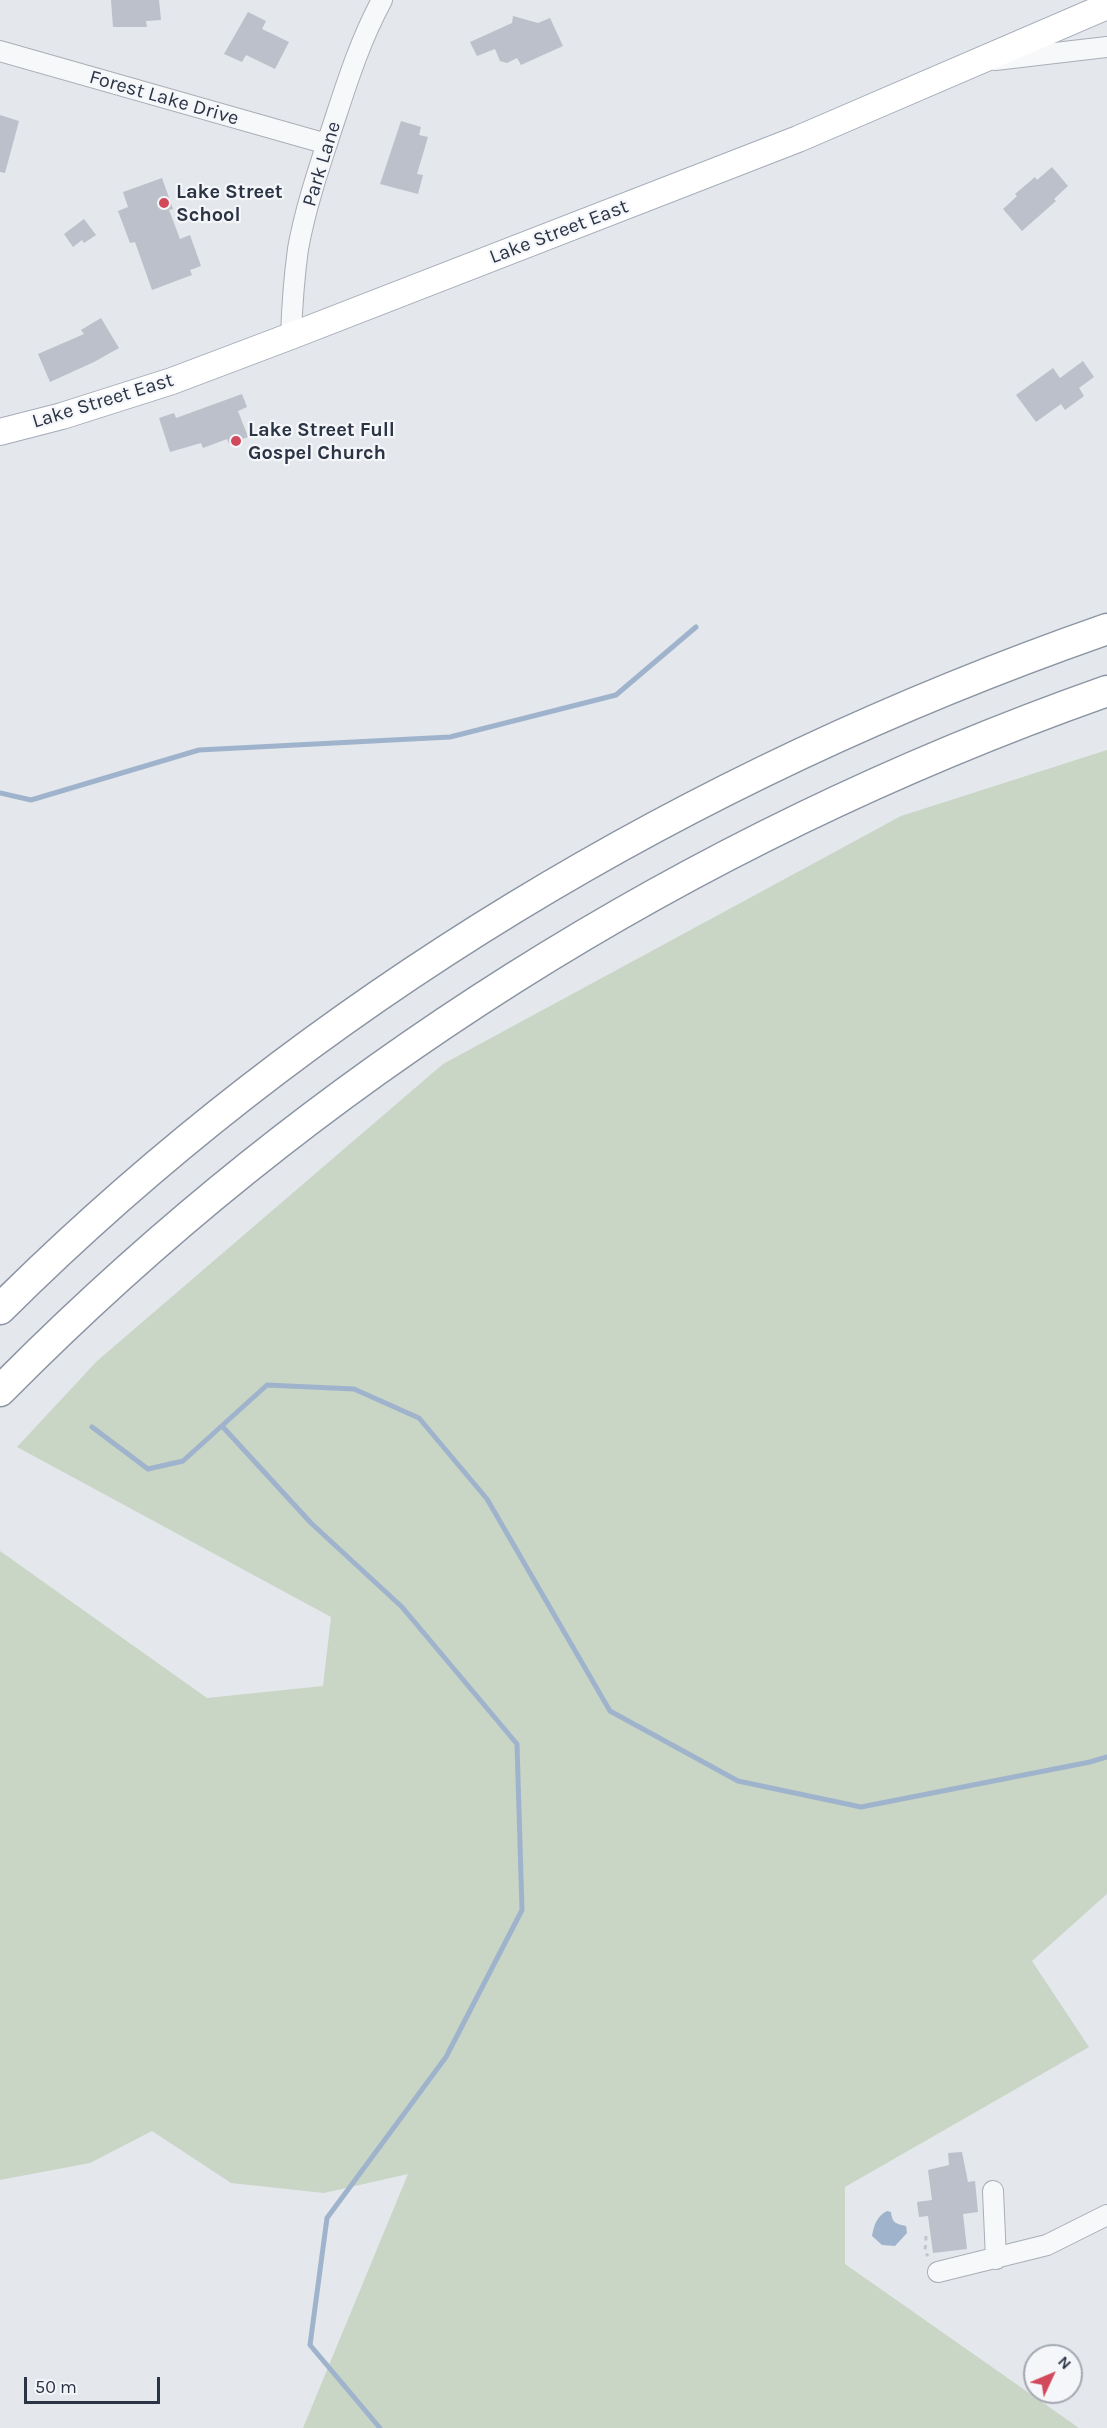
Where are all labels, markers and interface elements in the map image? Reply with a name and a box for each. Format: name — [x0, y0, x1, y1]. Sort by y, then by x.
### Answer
street label: Forest Lake Drive — [86, 65, 242, 131]
street label: Park Lane — [298, 118, 346, 210]
place label: Lake Street School — [176, 180, 283, 227]
street label: Lake Street East — [486, 195, 632, 269]
marker: Lake Street School — [157, 196, 171, 210]
street label: Lake Street East — [29, 368, 177, 434]
place label: Lake Street Full Gospel Church — [248, 418, 395, 465]
marker: Lake Street Full Gospel Church — [229, 434, 243, 448]
north arrow — [1023, 2344, 1083, 2404]
text: N — [1054, 2352, 1076, 2373]
scale bar — [27, 2365, 164, 2403]
text: 50 m — [35, 2376, 77, 2398]

